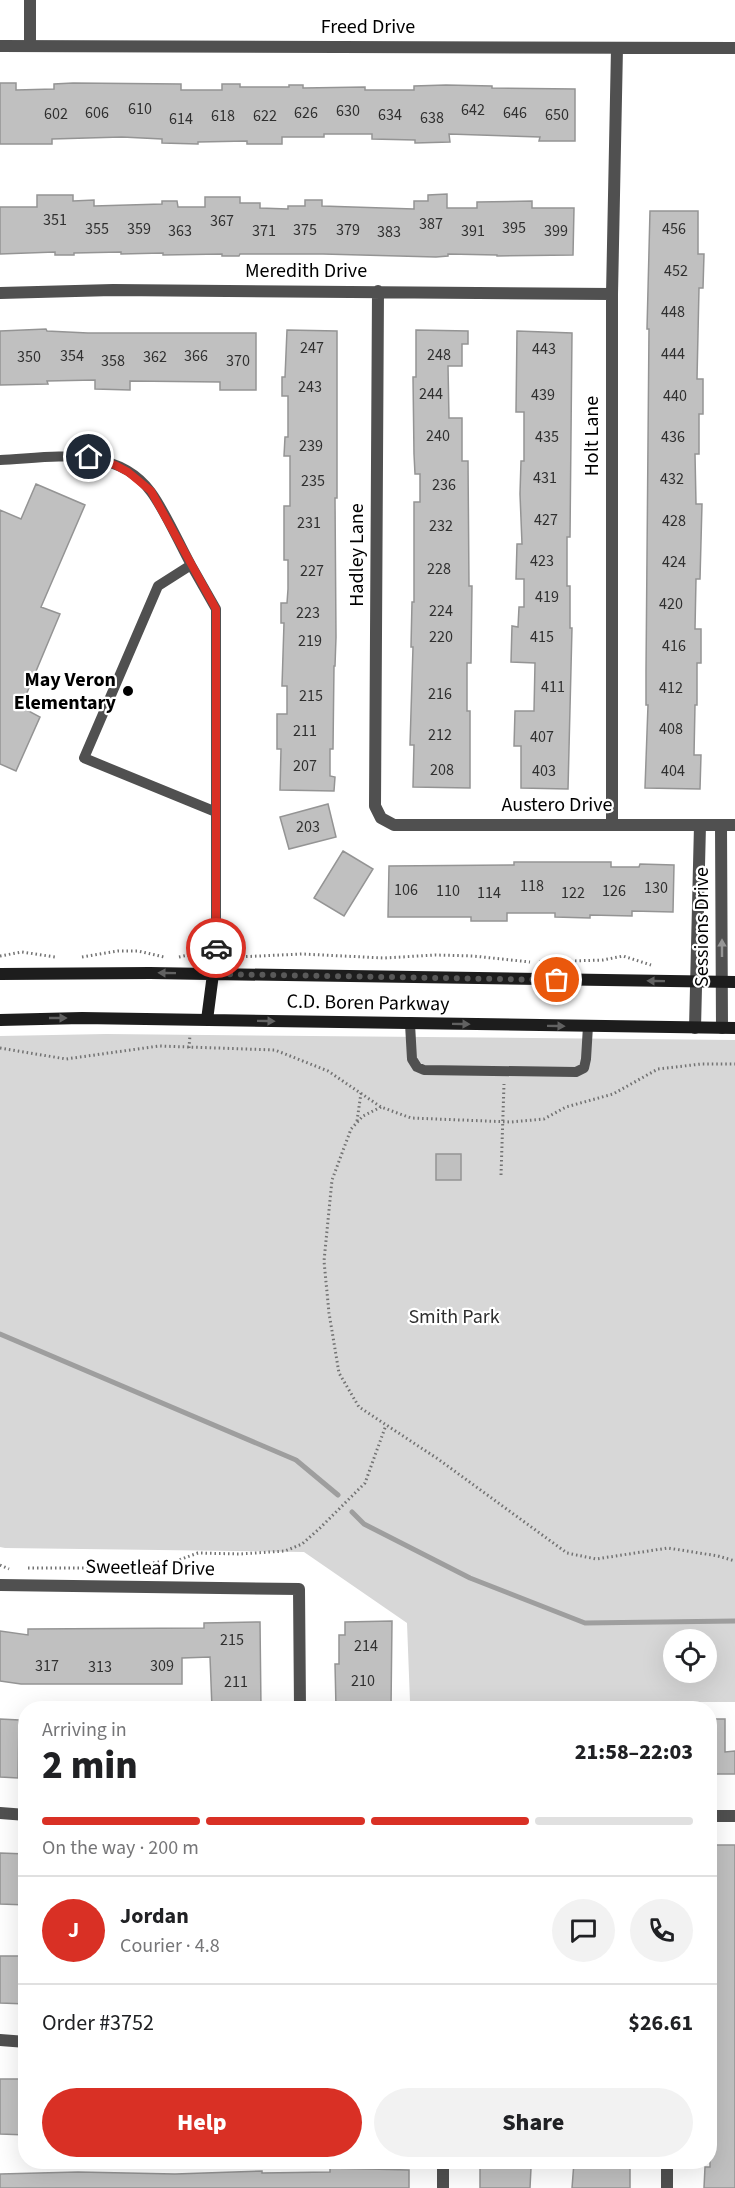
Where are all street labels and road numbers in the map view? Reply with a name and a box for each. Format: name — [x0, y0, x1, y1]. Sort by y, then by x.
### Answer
street label: Freed Drive — [321, 13, 415, 41]
street label: Meredith Drive — [245, 257, 367, 285]
street label: Holt Lane — [578, 396, 606, 476]
street label: Hadley Lane — [343, 503, 371, 607]
street label: Austero Drive — [502, 791, 613, 819]
street label: Sessions Drive — [688, 867, 716, 987]
street label: C.D. Boren Parkway — [286, 988, 450, 1018]
street label: Sweetleaf Drive — [85, 1553, 215, 1583]

